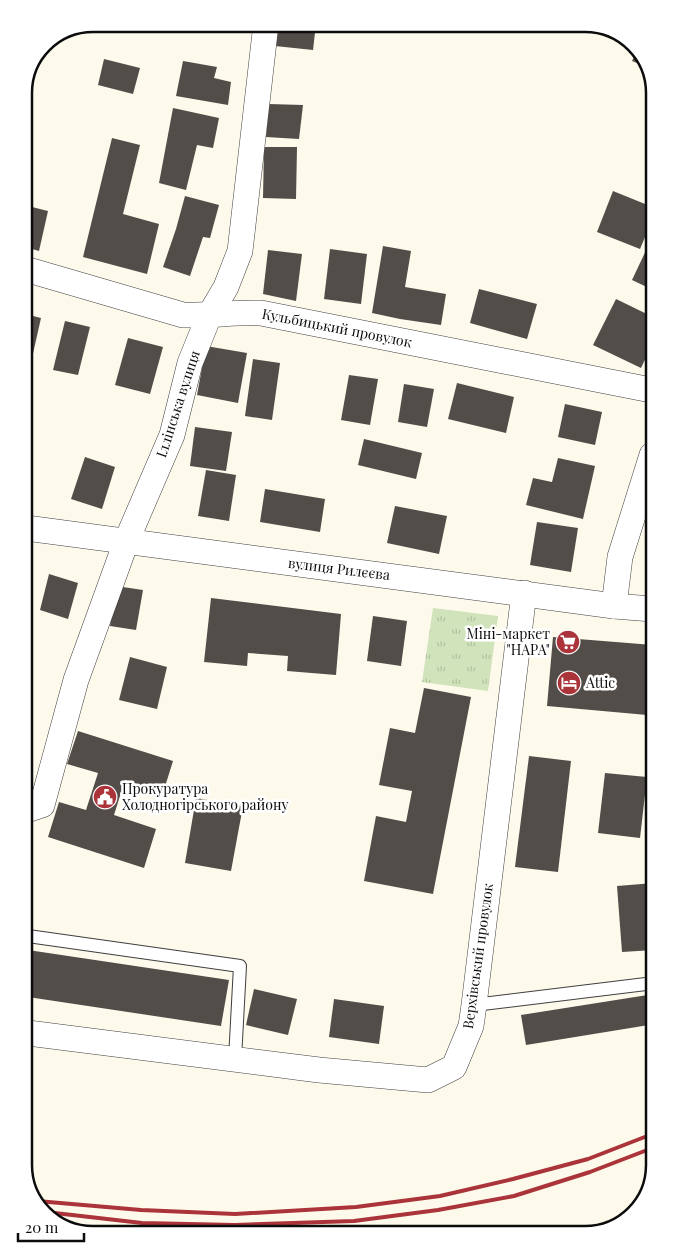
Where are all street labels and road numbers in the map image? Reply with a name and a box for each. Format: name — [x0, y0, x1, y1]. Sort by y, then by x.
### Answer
street label: Кульбицький провулок — [261, 304, 414, 351]
street label: Іллінська вулиця — [151, 347, 204, 460]
street label: вулиця Рилєєва — [287, 553, 391, 584]
street label: Верхівський провулок — [458, 882, 497, 1030]

